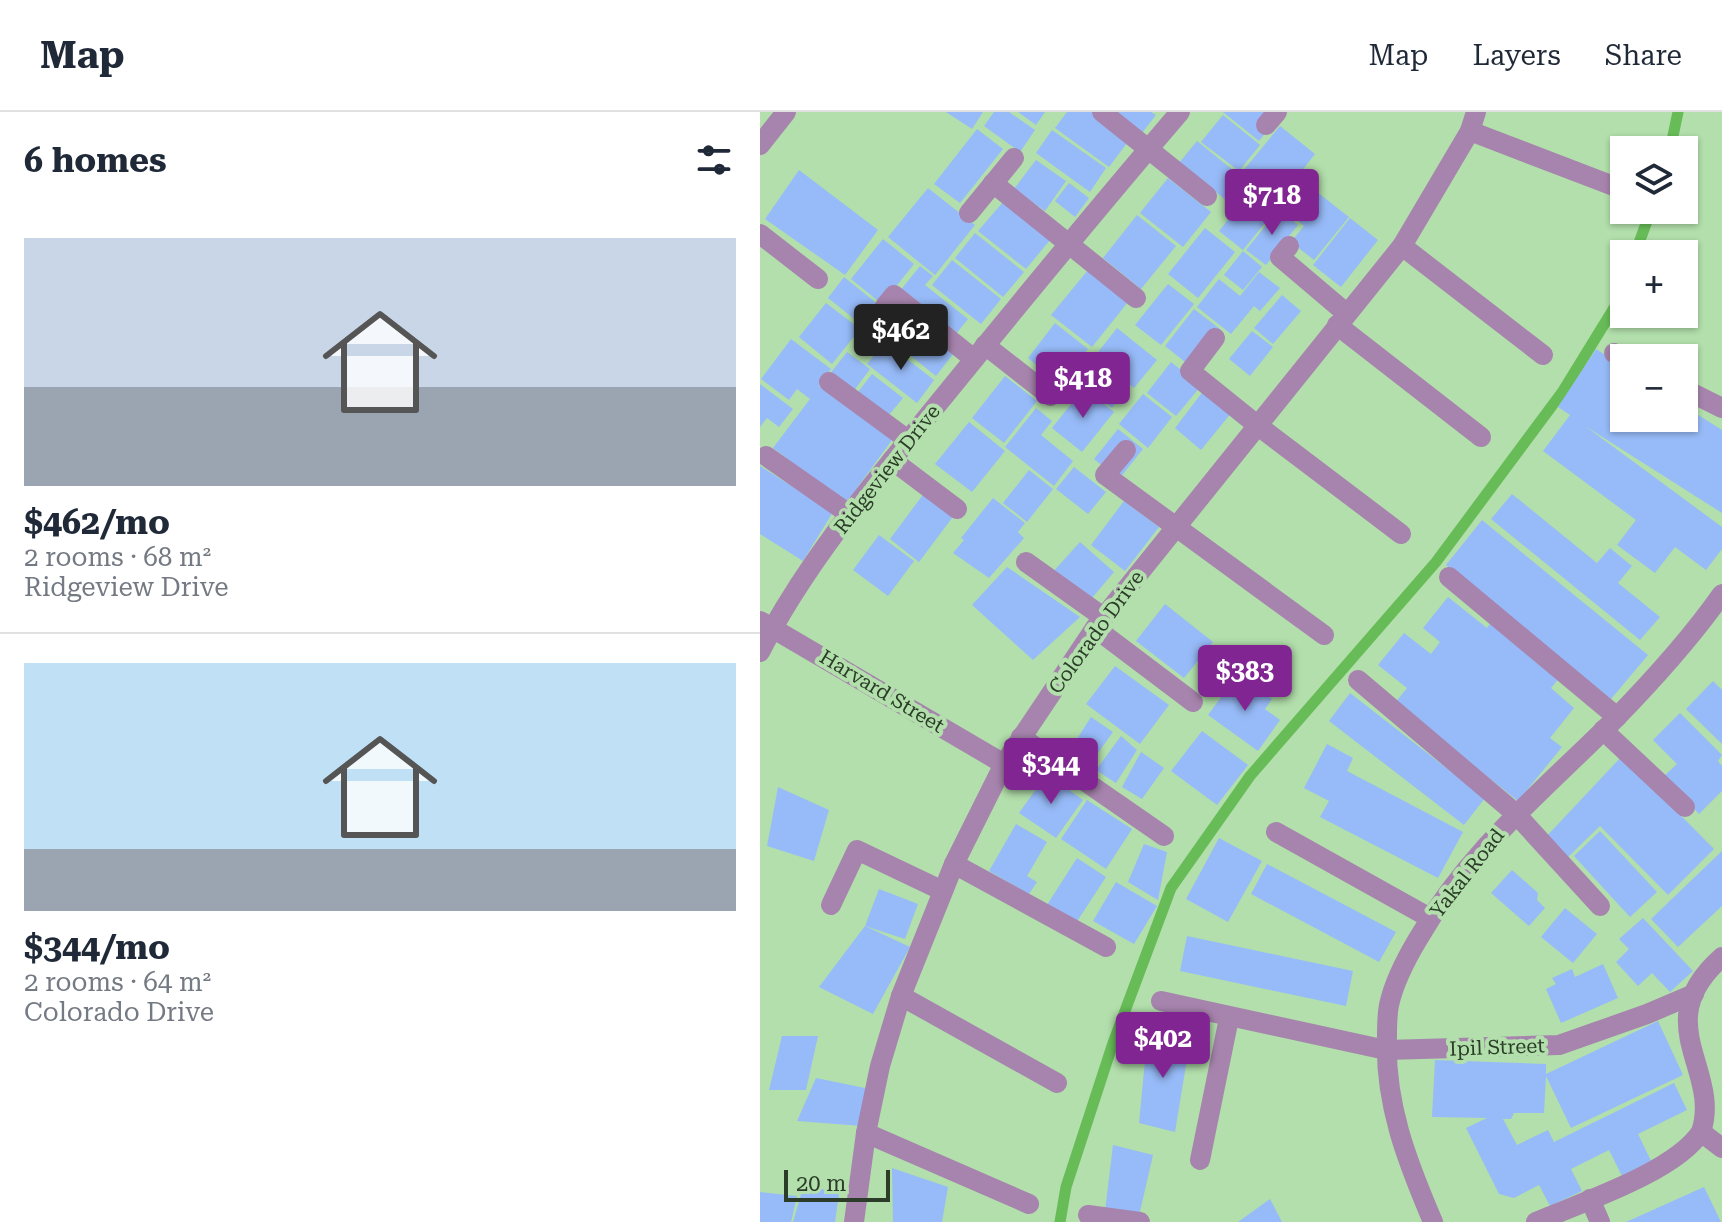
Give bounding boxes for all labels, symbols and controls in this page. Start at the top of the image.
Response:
text: Map [40,33,125,77]
text: Map [1369,39,1428,72]
text: Layers [1472,39,1561,72]
text: Share [1605,39,1682,72]
map controls [1610,136,1698,432]
button: layers [1610,136,1698,224]
icon: filters [692,138,736,182]
text: 6 homes [24,140,167,180]
pin: $718 [1225,169,1319,237]
text: $718 [1243,180,1301,210]
button: + [1610,240,1698,328]
icon: home [308,290,452,434]
pin: $462 [854,304,948,372]
text: $462 [872,315,930,345]
button: − [1610,344,1698,432]
pin: $418 [1036,352,1130,420]
text: $418 [1054,363,1112,393]
street label: Ridgeview Drive [829,400,945,538]
text: $462/mo [24,502,170,542]
text: 2 rooms · 68 m² [24,542,211,572]
street label: Colorado Drive [1043,566,1149,698]
text: Ridgeview Drive [24,572,229,602]
street label: Harvard Street [815,644,949,738]
pin: $383 [1198,645,1292,713]
text: $383 [1216,656,1274,686]
icon: home [308,715,452,859]
pin: $344 [1004,738,1098,806]
text: $344 [1022,749,1080,779]
street label: Yakal Road [1425,824,1509,922]
text: $344/mo [24,927,170,967]
text: 2 rooms · 64 m² [24,967,211,997]
text: Colorado Drive [24,997,214,1027]
pin: $402 [1116,1012,1210,1080]
text: $402 [1134,1023,1192,1053]
street label: Ipil Street [1449,1033,1546,1061]
scale bar [784,1166,890,1202]
text: 20 m [796,1171,846,1196]

